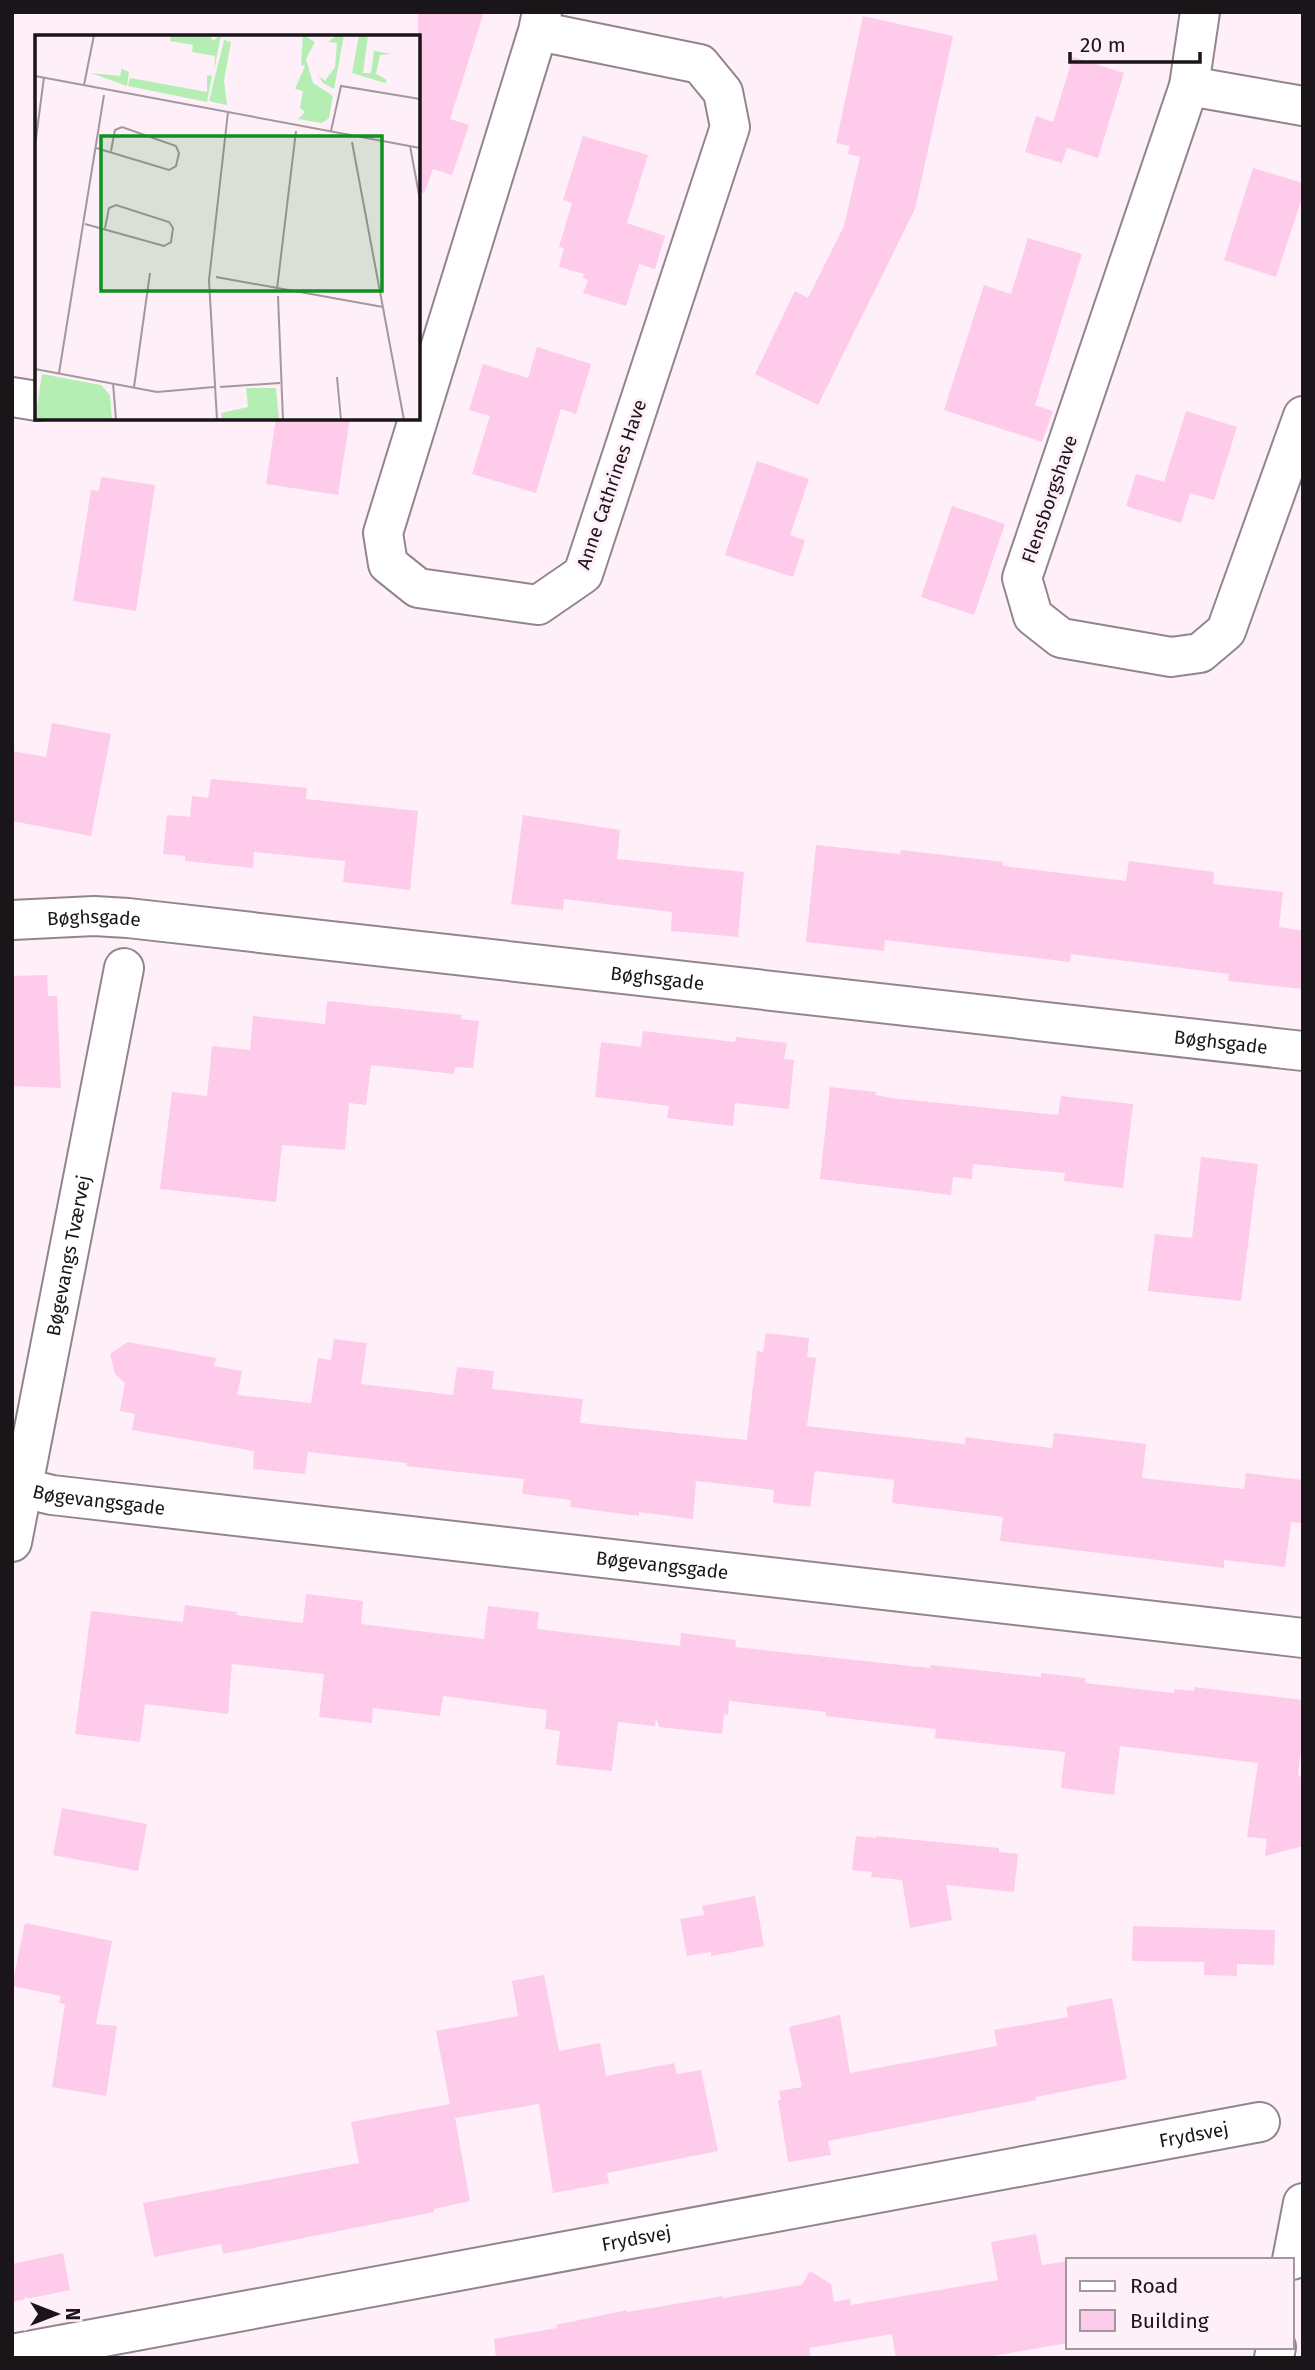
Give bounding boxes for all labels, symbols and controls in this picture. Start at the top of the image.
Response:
scale bar [1070,21,1200,65]
text: 20 m [1080,32,1126,58]
inset map [35,35,420,420]
street label: Anne Cathrines Have [572,396,651,572]
street label: Flensborgshave [1017,432,1082,566]
street label: Bøghsgade [46,905,142,931]
street label: Bøghsgade [609,962,705,995]
street label: Bøghsgade [1173,1025,1269,1059]
street label: Bøgevangs Tværvej [41,1173,95,1338]
street label: Bøgevangsgade [30,1480,166,1520]
street label: Bøgevangsgade [595,1546,730,1584]
street label: Frydsvej [1157,2117,1230,2153]
street label: Frydsvej [600,2221,673,2256]
legend [1066,2258,1294,2349]
text: Road [1130,2273,1178,2299]
north arrow [21,2279,91,2349]
text: N [61,2308,84,2320]
text: Building [1130,2308,1209,2334]

